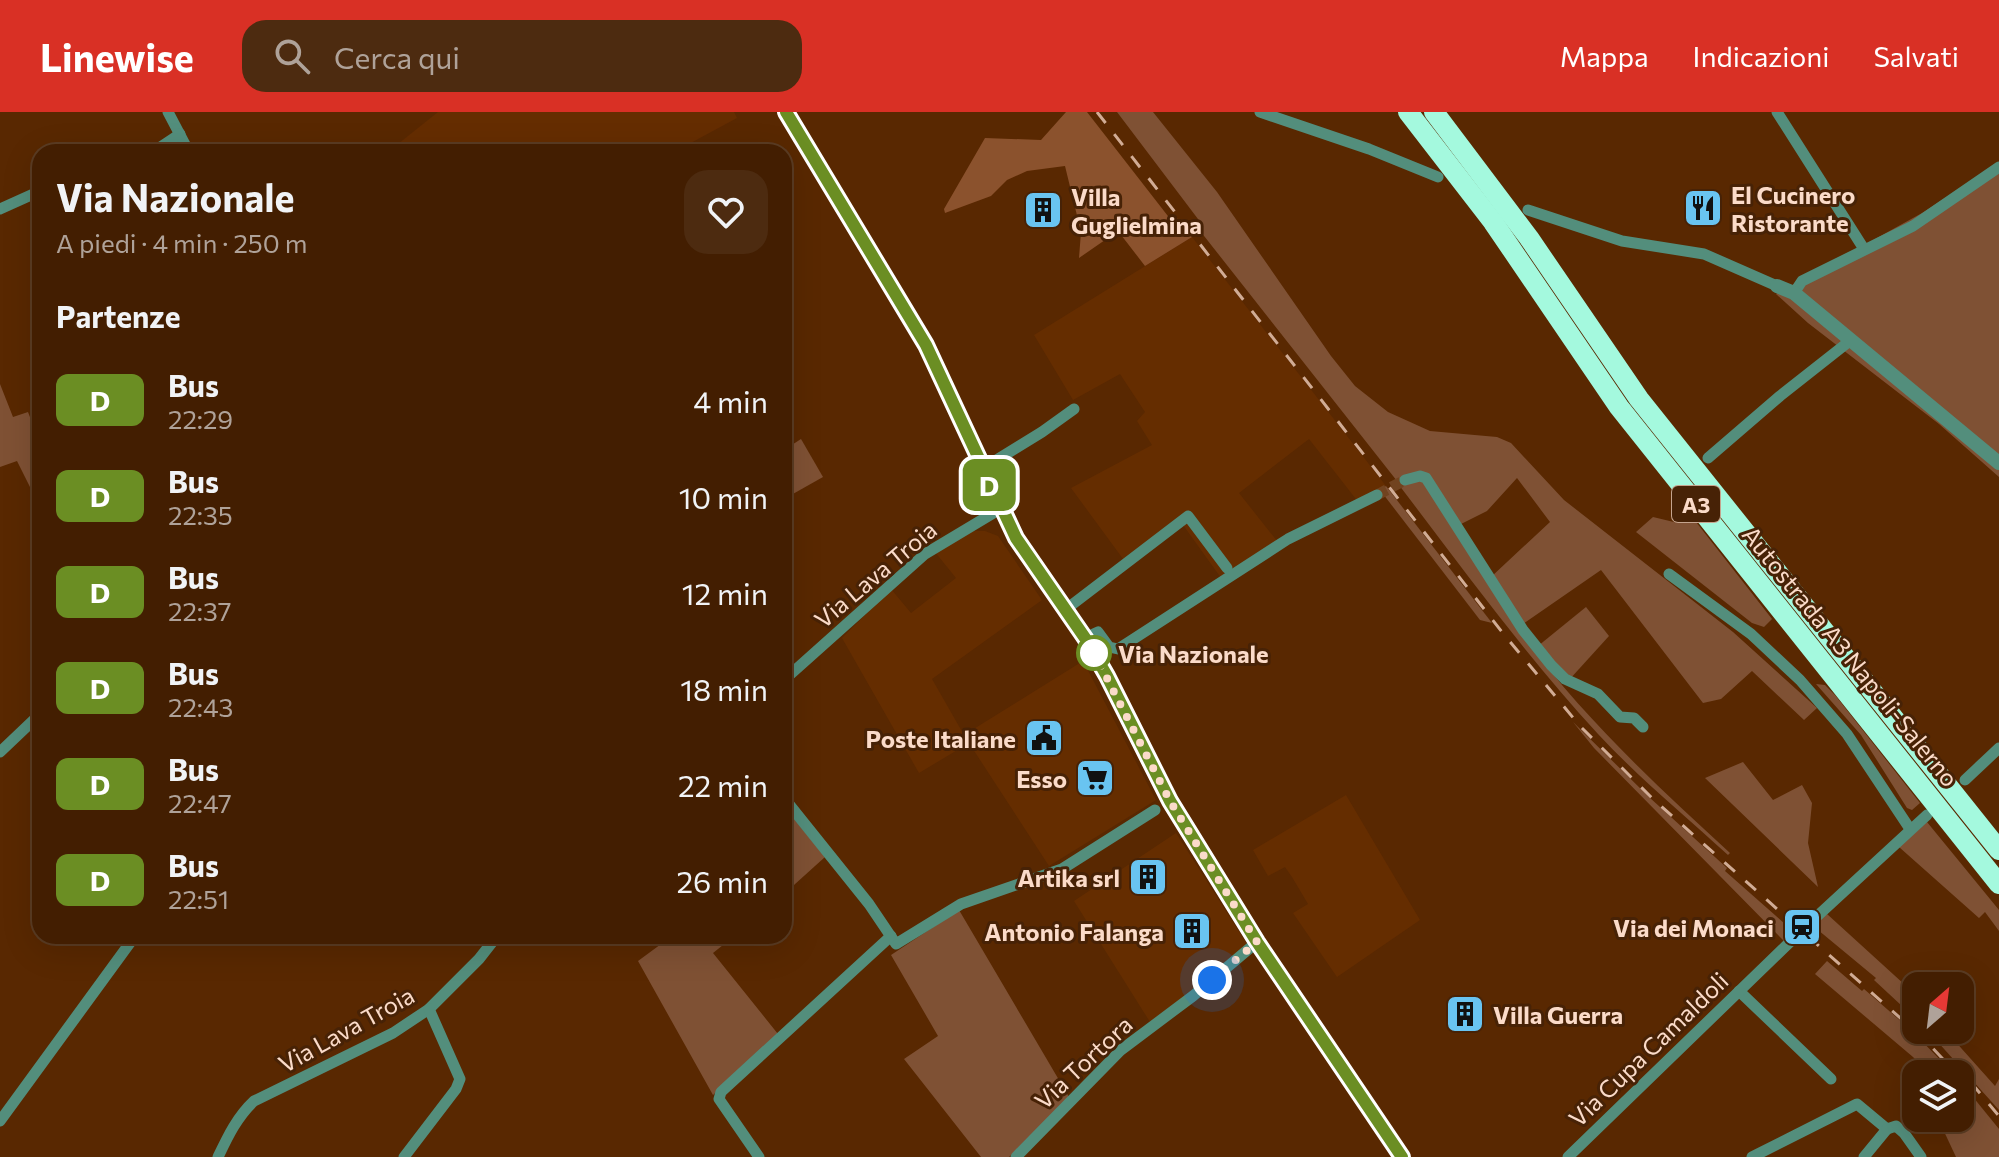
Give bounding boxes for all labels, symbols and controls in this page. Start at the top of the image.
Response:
search box [242,20,802,92]
text: Linewise [40,33,194,80]
icon: search [270,34,314,78]
text: Cerca qui [334,38,460,75]
text: Mappa [1560,39,1649,73]
text: Indicazioni [1693,39,1829,73]
text: Salvati [1873,39,1959,73]
button: heart [684,170,768,254]
text: Via Nazionale [56,173,295,220]
place label: El Cucinero Ristorante [1731,180,1855,237]
place label: Villa Guglielmina [1071,182,1202,239]
restaurant icon: El Cucinero Ristorante [1682,187,1724,229]
building icon: Villa Guglielmina [1022,189,1064,231]
text: A piedi · 4 min · 250 m [56,227,307,258]
text: Partenze [56,297,181,334]
text: Bus [168,366,219,403]
text: 4 min [693,382,768,419]
text: D [90,383,110,417]
text: 22:29 [168,403,233,434]
line badge: D [963,459,1015,511]
text: Bus [168,462,219,499]
text: D [979,468,999,502]
text: 10 min [679,478,768,515]
text: D [90,479,110,513]
road number: A3 [1672,486,1720,522]
text: 22:35 [168,499,233,530]
street label: Via Lava Troia [808,514,942,634]
street label: Autostrada A3 Napoli-Salerno [1737,520,1965,792]
text: Bus [168,558,219,595]
text: 12 min [682,574,768,611]
text: D [90,575,110,609]
text: 22:37 [168,595,231,626]
marker: Via Nazionale [1077,636,1111,670]
place label: Via Nazionale [1118,639,1269,668]
text: Bus [168,654,219,691]
text: 18 min [680,670,768,707]
text: D [90,671,110,705]
text: 22:43 [168,691,233,722]
public building icon: Poste Italiane [1023,717,1065,759]
place label: Poste Italiane [866,724,1016,753]
text: Bus [168,750,219,787]
supermarket icon: Esso [1074,757,1116,799]
place label: Esso [1016,764,1067,793]
text: 22 min [678,766,768,803]
text: D [90,767,110,801]
text: 22:47 [168,787,232,818]
text: Bus [168,846,219,883]
building icon: Artika srl [1127,856,1169,898]
text: 26 min [676,862,768,899]
text: D [90,863,110,897]
place label: Artika srl [1017,863,1120,892]
text: 22:51 [168,883,229,914]
station icon: Via dei Monaci [1781,906,1823,948]
building icon: Antonio Falanga [1171,910,1213,952]
place label: Via dei Monaci [1613,913,1774,942]
place label: Antonio Falanga [984,917,1164,946]
your location [1192,960,1232,1000]
street label: Via Cupa Camaldoli [1562,966,1734,1132]
north arrow [1902,972,1974,1044]
map controls [1902,972,1974,1132]
street label: Via Lava Troia [273,980,419,1078]
building icon: Villa Guerra [1444,993,1486,1035]
place label: Villa Guerra [1493,1000,1623,1029]
street label: Via Tortora [1028,1009,1138,1115]
button: layers [1902,1060,1974,1132]

